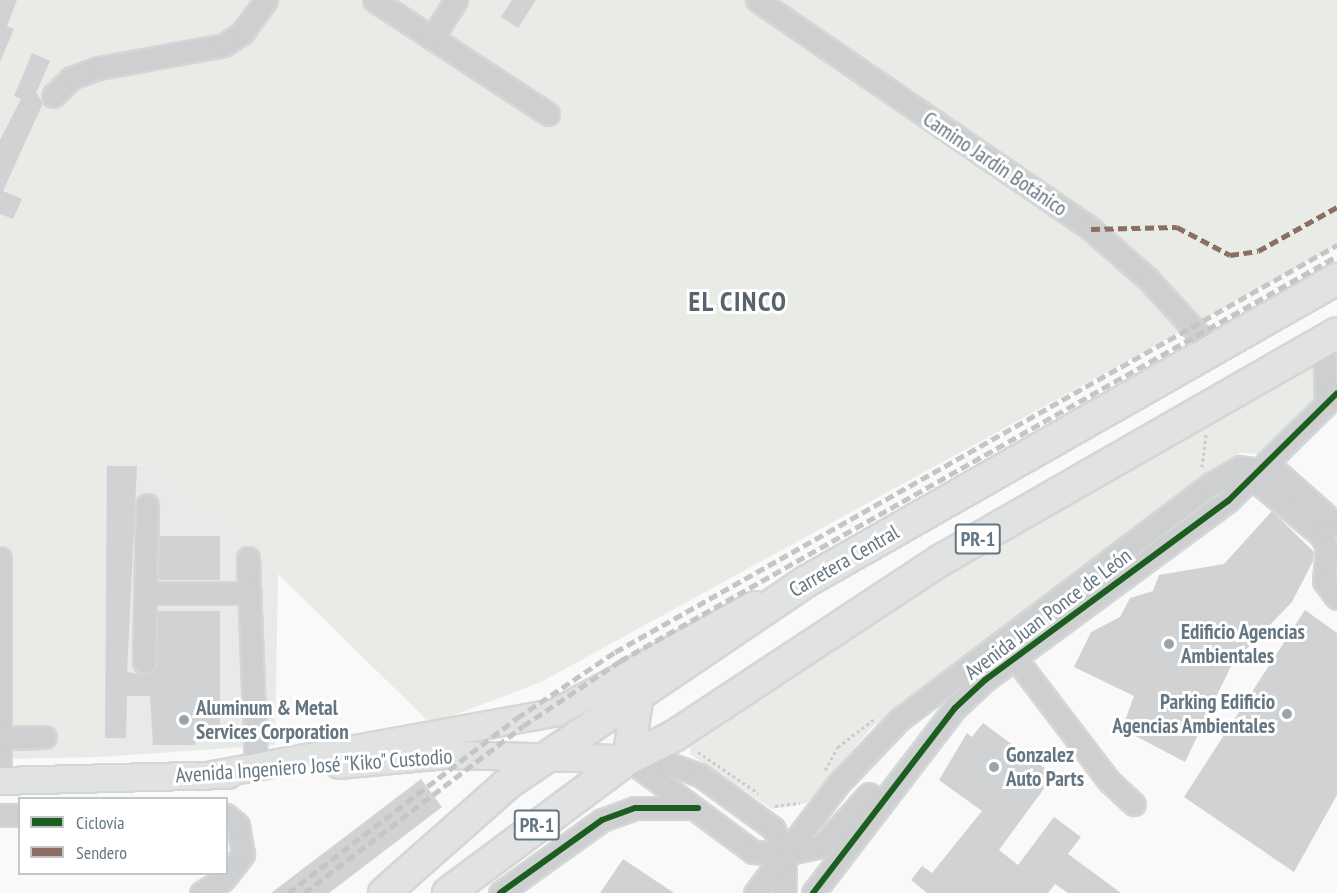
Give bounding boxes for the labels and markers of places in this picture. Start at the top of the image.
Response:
place label: Edificio Agencias Ambientales [1181,619,1305,669]
marker: Edificio Agencias Ambientales [1162,637,1176,651]
place label: Parking Edificio Agencias Ambientales [1112,689,1275,739]
place label: Aluminum & Metal Services Corporation [196,695,349,745]
marker: Parking Edificio Agencias Ambientales [1280,707,1294,721]
marker: Aluminum & Metal Services Corporation [177,713,191,727]
place label: Gonzalez Auto Parts [1006,742,1084,792]
marker: Gonzalez Auto Parts [987,760,1001,774]

